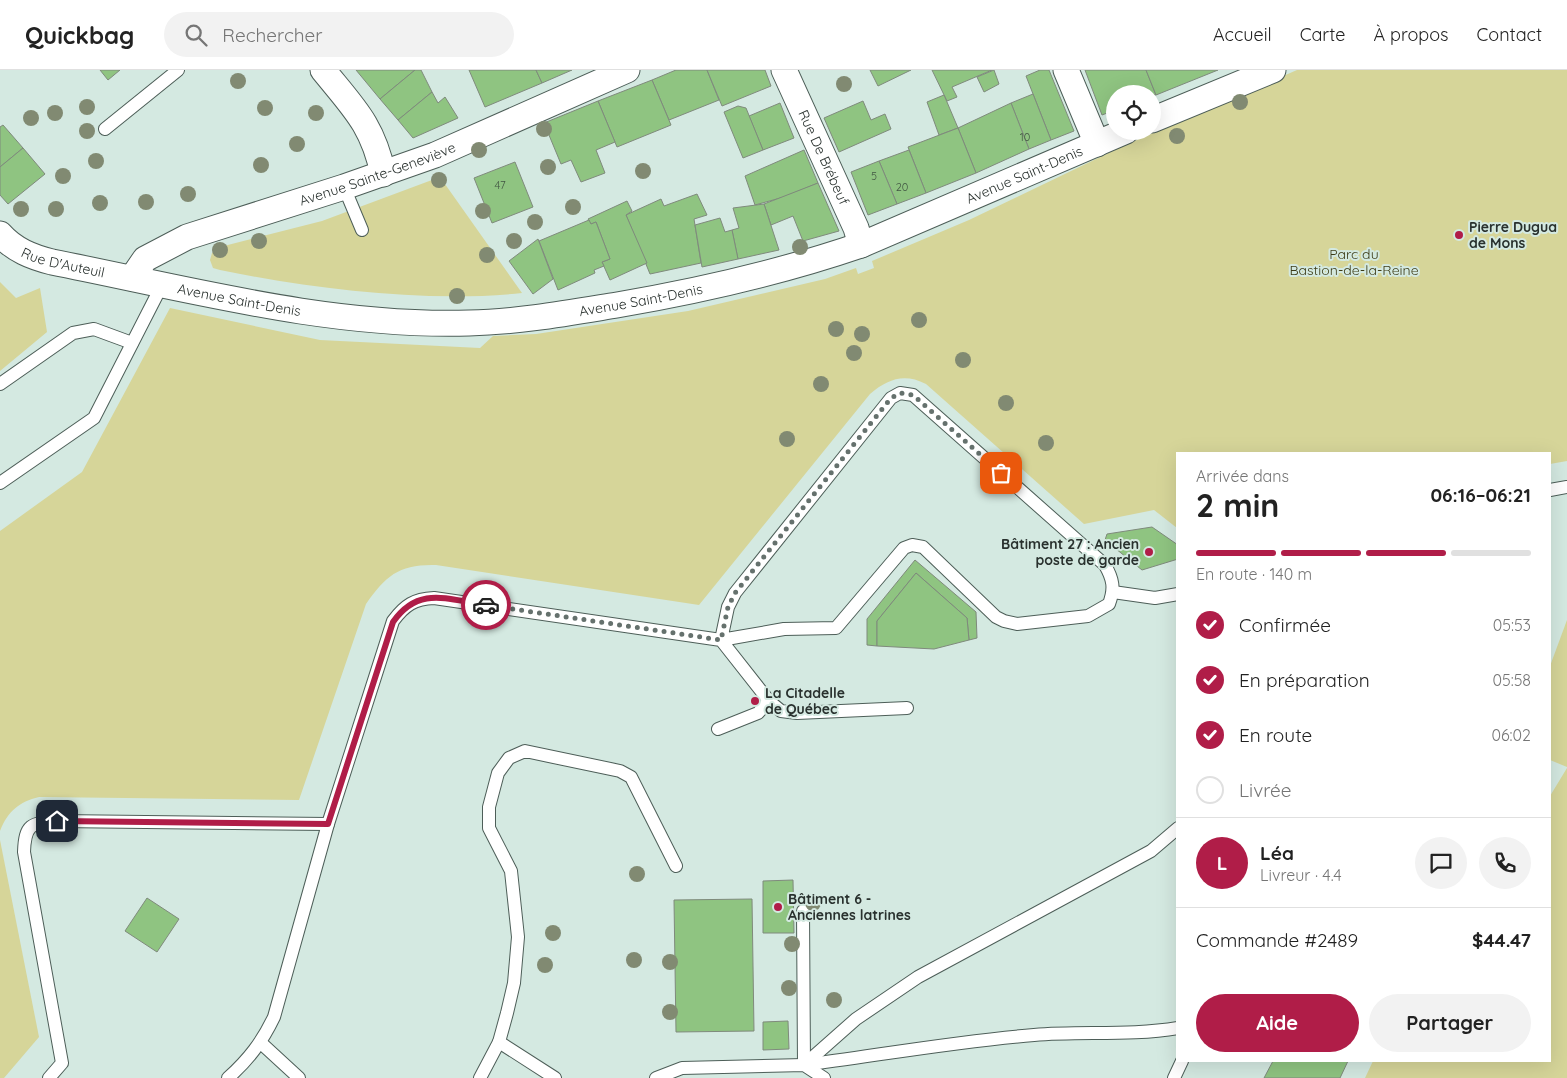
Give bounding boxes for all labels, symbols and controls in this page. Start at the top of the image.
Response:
search box [164,12,514,57]
text: Quickbag [25,20,134,50]
icon: search [182,21,210,49]
text: Rechercher [222,23,323,47]
text: Accueil [1213,23,1272,46]
text: Carte [1300,23,1345,46]
text: À propos [1373,23,1449,46]
text: Contact [1477,23,1542,46]
map controls [1106,85,1161,140]
button: locate [1106,85,1161,140]
street label: Rue De Brébeuf [794,107,853,208]
house number: 10 [1020,130,1030,144]
street label: Avenue Sainte-Geneviève [297,138,458,210]
street label: Avenue Saint-Denis [963,142,1085,208]
house number: 5 [871,169,877,183]
house number: 47 [494,178,506,192]
house number: 20 [896,180,908,194]
place label: Pierre Dugua de Mons [1469,218,1557,252]
marker: Pierre Dugua de Mons [1453,229,1465,241]
street label: Rue D'Auteuil [18,243,106,282]
park label: Parc du Bastion-de-la-Reine [1289,245,1419,279]
street label: Avenue Saint-Denis [176,279,302,320]
street label: Avenue Saint-Denis [578,280,704,320]
pin [980,452,1022,494]
icon: bag [987,459,1015,487]
text: Arrivée dans [1196,466,1289,486]
text: 06:16–06:21 [1430,483,1531,507]
text: 2 min [1196,485,1279,525]
place label: Bâtiment 27 : Ancien poste de garde [1001,535,1139,569]
marker: Bâtiment 27 : Ancien poste de garde [1143,546,1155,558]
text: En route · 140 m [1196,564,1312,584]
courier [461,580,511,630]
icon: car [472,591,500,619]
icon: check [1196,611,1224,639]
text: Confirmée [1239,613,1331,637]
text: 05:53 [1493,615,1531,635]
icon: check [1196,666,1224,694]
text: En préparation [1239,668,1370,692]
text: 05:58 [1492,670,1531,690]
place label: La Citadelle de Québec [765,684,845,718]
marker: La Citadelle de Québec [749,695,761,707]
icon: check [1196,721,1224,749]
text: En route [1239,723,1312,747]
text: 06:02 [1491,725,1531,745]
text: Livrée [1239,778,1292,802]
pin [36,800,78,842]
icon: home [43,807,71,835]
button: chat [1415,837,1467,889]
button: phone [1479,837,1531,889]
text: Léa [1260,841,1294,865]
text: L [1217,851,1227,875]
text: Livreur · 4.4 [1260,865,1342,885]
place label: Bâtiment 6 - Anciennes latrines [788,890,911,924]
marker: Bâtiment 6 - Anciennes latrines [772,901,784,913]
text: Commande #2489 [1196,928,1358,952]
text: $44.47 [1472,928,1531,952]
button: Aide [1196,994,1359,1052]
button: Partager [1369,994,1531,1052]

